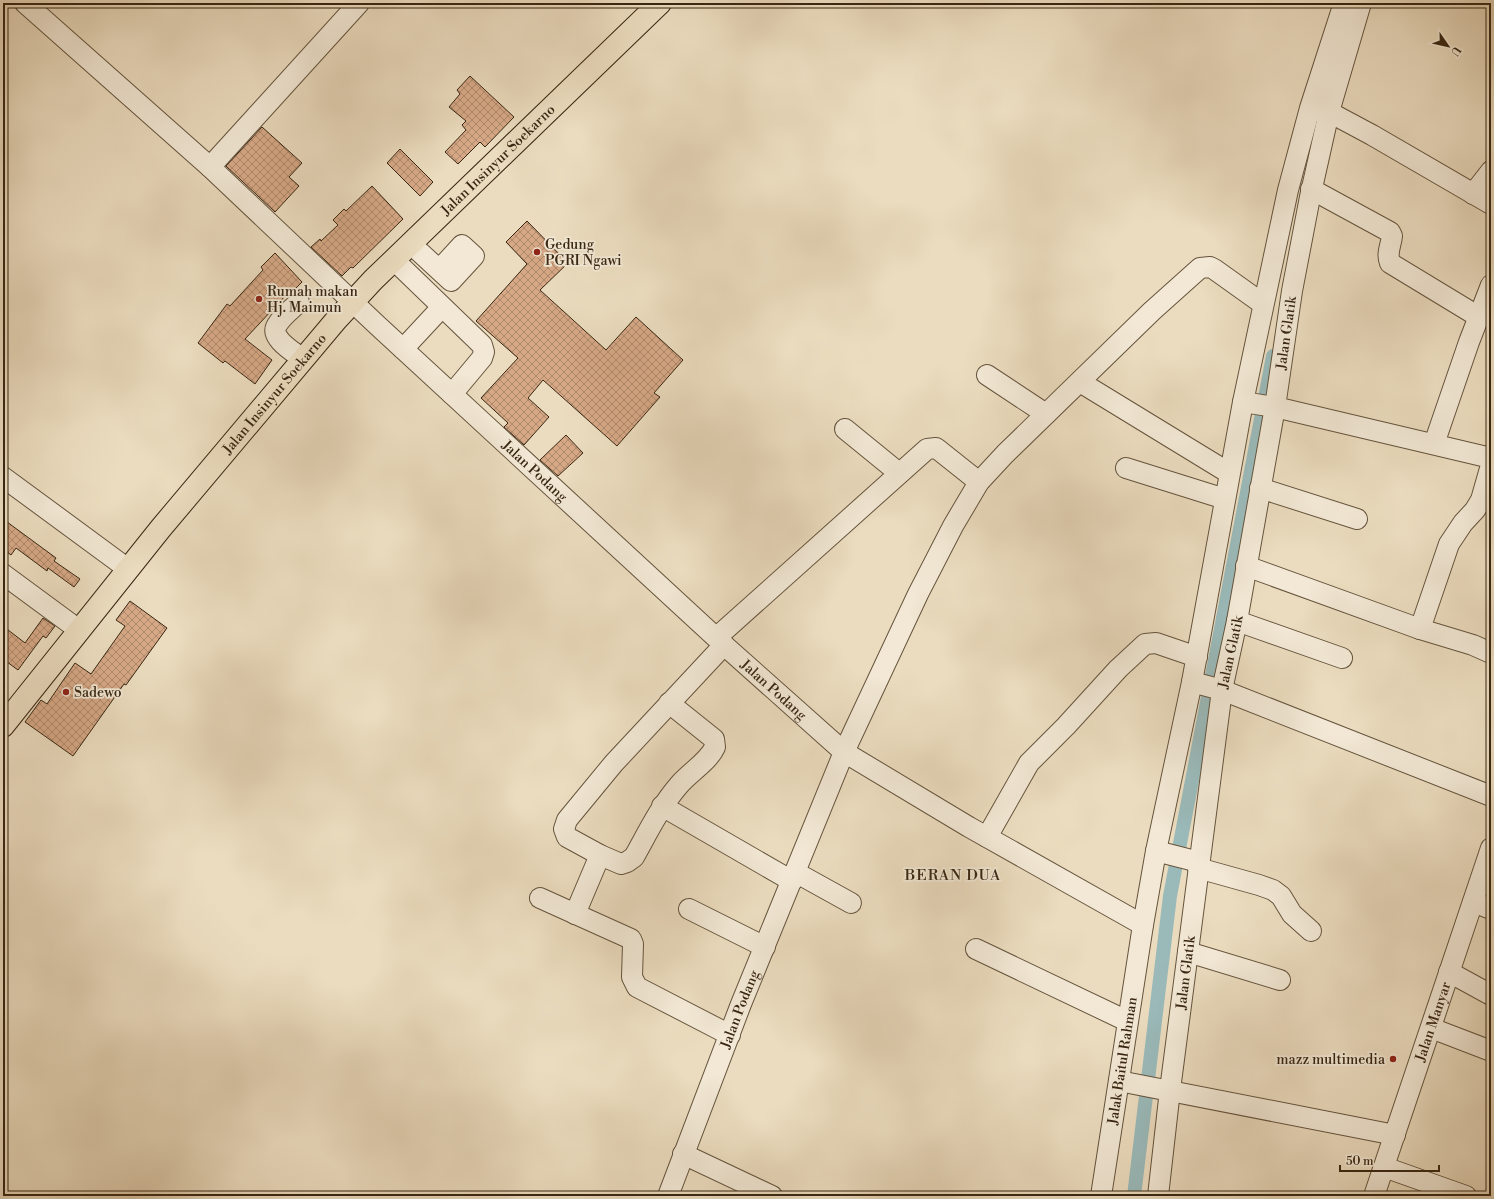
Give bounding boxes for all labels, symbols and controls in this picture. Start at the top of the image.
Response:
north arrow [1428,26,1468,66]
text: U [1447,44,1464,59]
street label: Jalan Insinyur Soekarno [437,101,560,220]
place label: Gedung PGRI Ngawi [545,236,622,270]
marker: Gedung PGRI Ngawi [532,247,542,257]
place label: Rumah makan Hj. Maimun [267,283,358,317]
marker: Rumah makan Hj. Maimun [254,294,264,304]
street label: Jalan Glatik [1272,294,1301,372]
street label: Jalan Insinyur Soekarno [218,330,331,459]
street label: Jalan Podang [497,436,571,507]
street label: Jalan Glatik [1214,614,1248,691]
street label: Jalan Podang [736,655,811,725]
place label: Sadewo [74,684,122,702]
marker: Sadewo [61,687,71,697]
district label: BERAN DUA [904,866,1001,885]
street label: Jalan Glatik [1172,934,1200,1012]
street label: Jalan Podang [717,967,764,1052]
street label: Jalan Manyar [1411,980,1455,1065]
street label: Jalak Baitul Rahman [1104,995,1142,1127]
place label: mazz multimedia [1276,1051,1386,1069]
marker: mazz multimedia [1388,1054,1398,1064]
scale bar [1340,1147,1439,1173]
text: 50 m [1346,1154,1374,1169]

